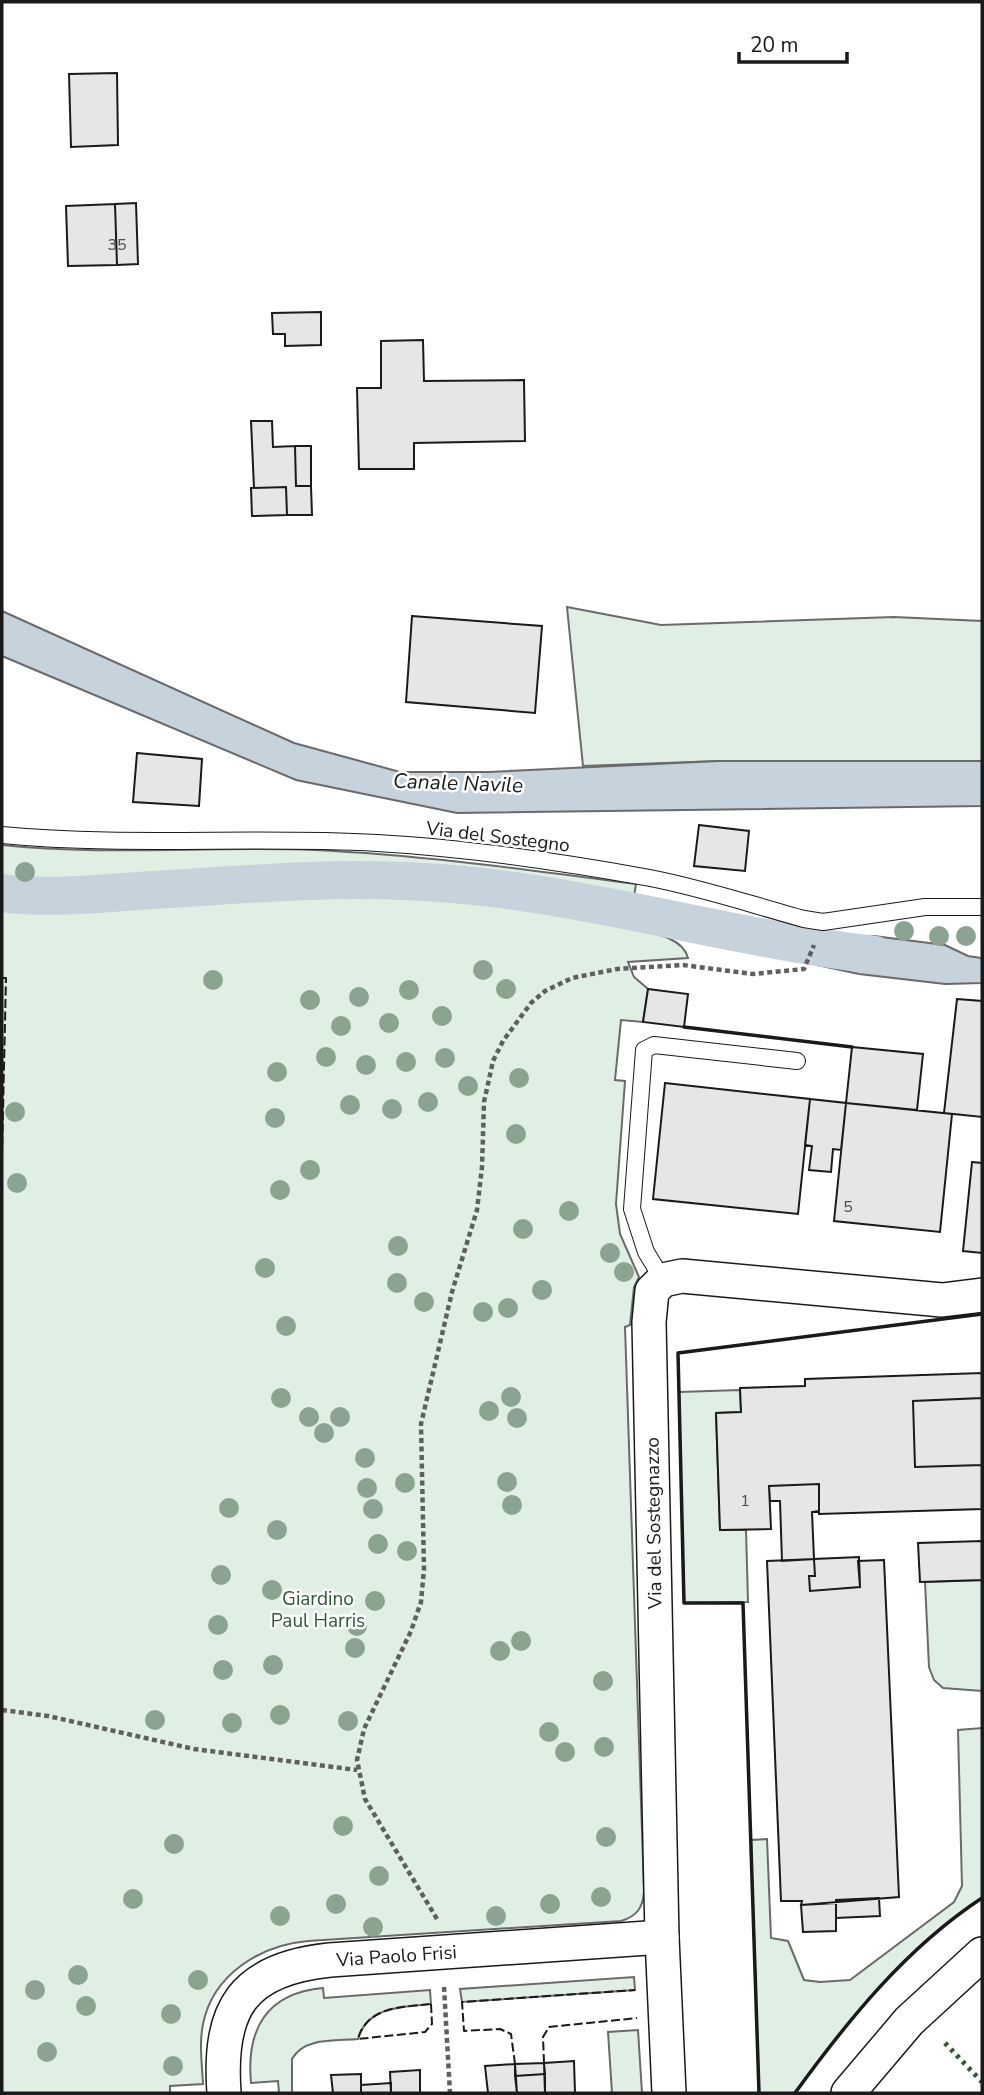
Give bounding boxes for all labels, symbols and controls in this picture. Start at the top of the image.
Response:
scale bar [739,21,848,65]
text: 20 m [750,31,799,59]
house number: 35 [107,234,127,256]
water label: Canale Navile [392,767,524,799]
street label: Via del Sostegno [424,815,571,859]
house number: 5 [843,1196,853,1218]
street label: Via del Sostegnazzo [640,1437,669,1610]
house number: 1 [740,1490,750,1512]
park label: Giardino Paul Harris [271,1586,365,1634]
street label: Via Paolo Frisi [334,1939,458,1974]

